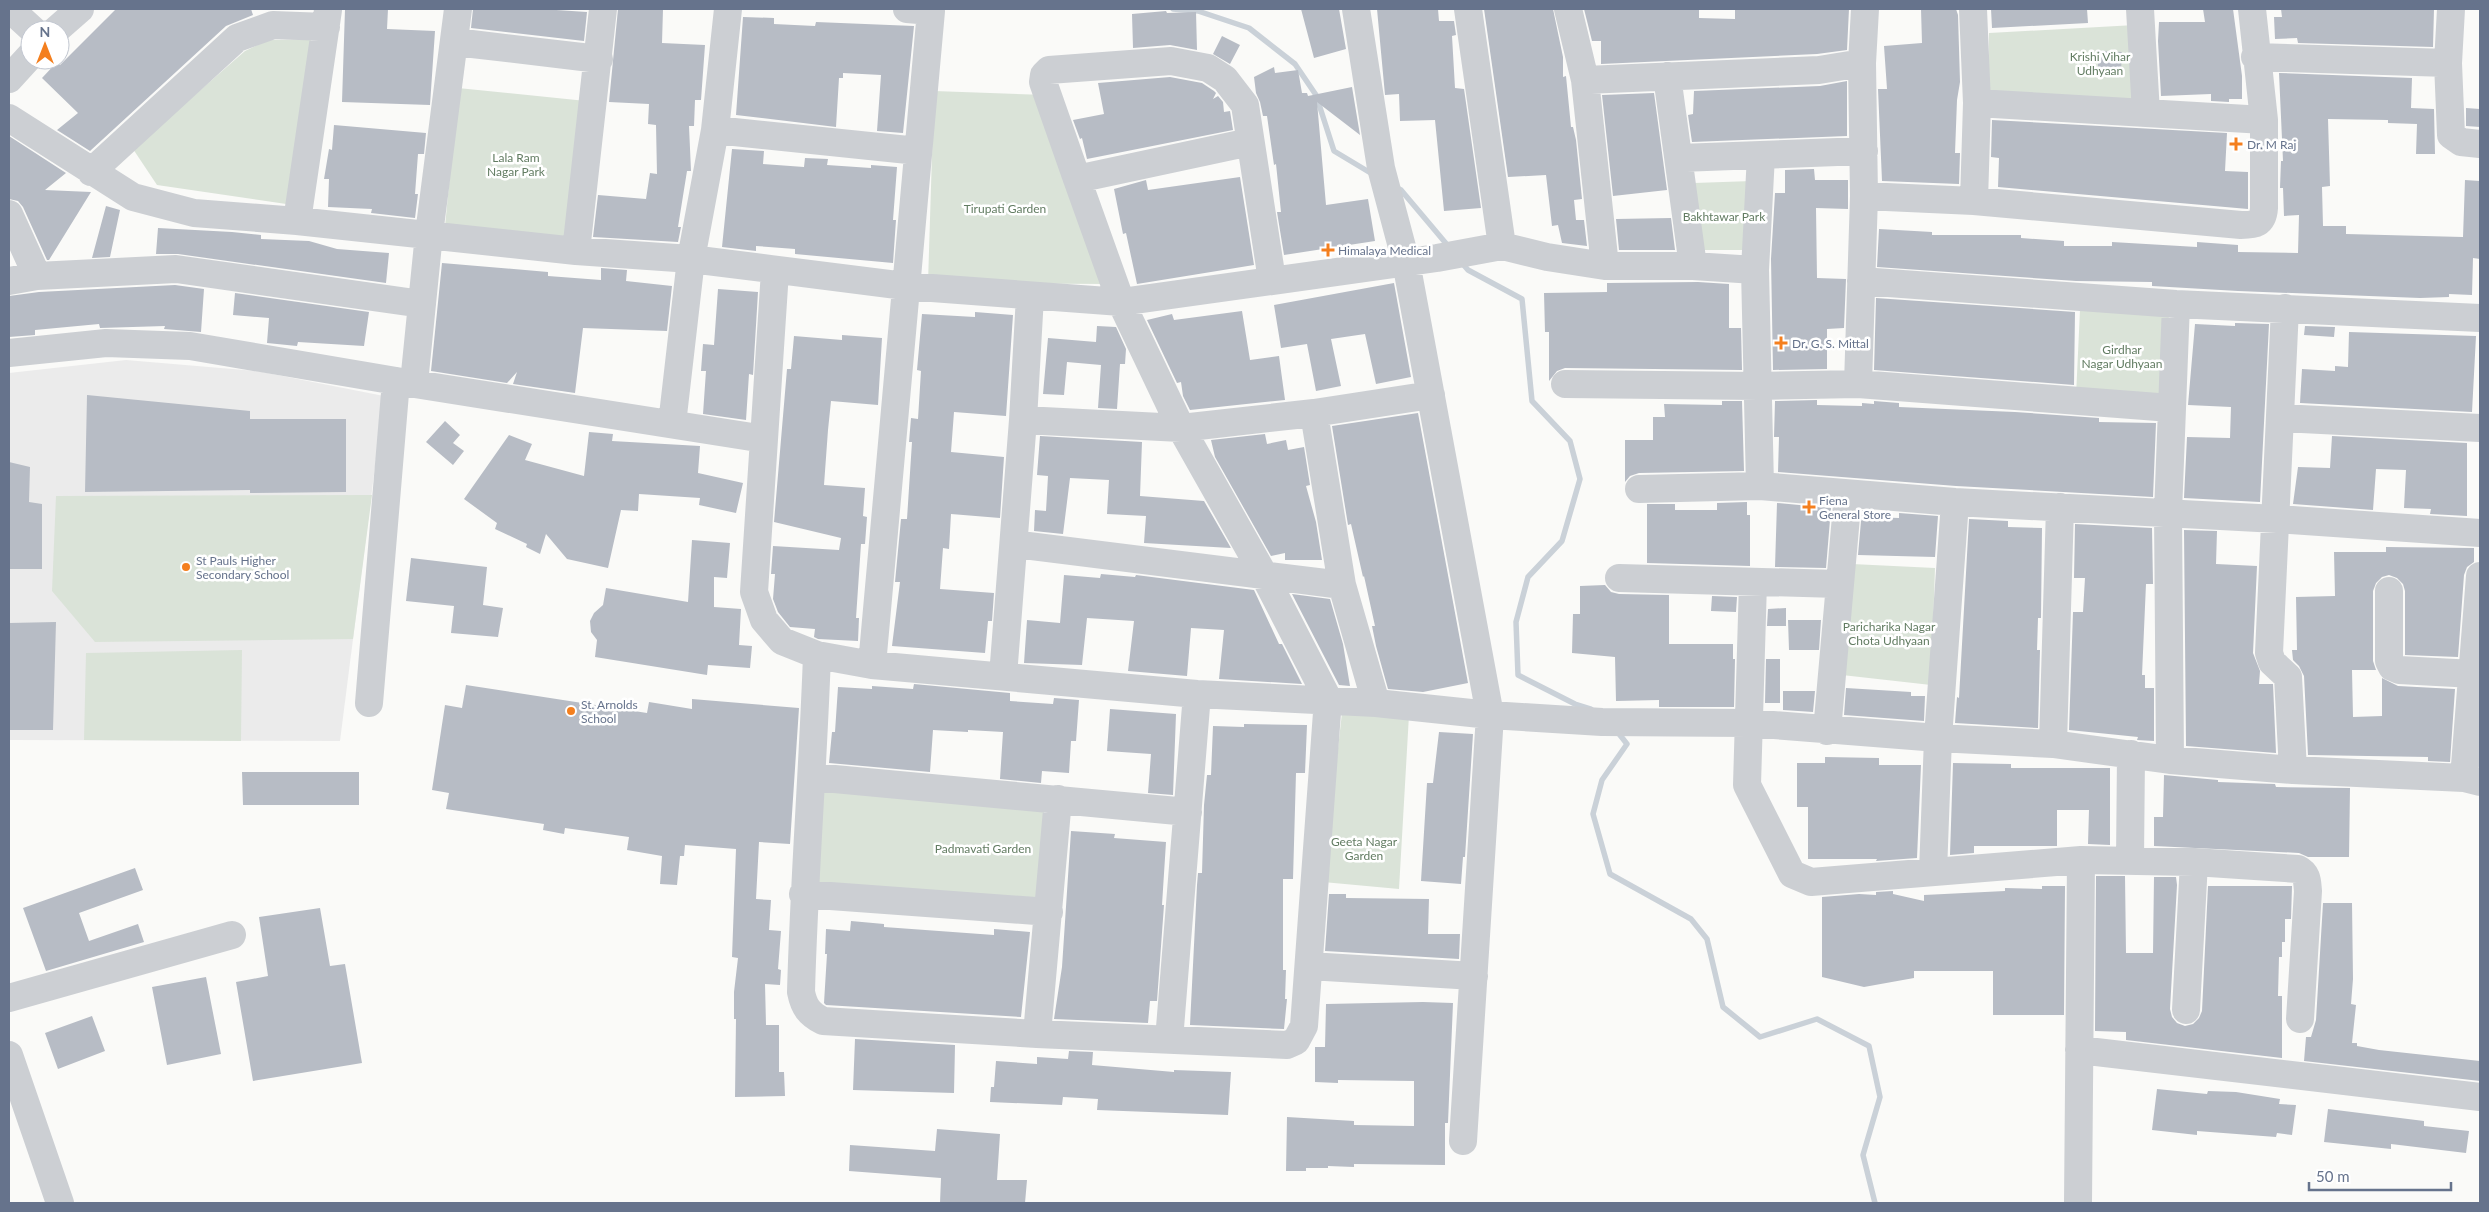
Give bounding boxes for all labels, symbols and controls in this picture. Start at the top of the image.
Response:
north arrow [20,20,70,70]
text: N [40,23,50,40]
park label: Krishi Vihar Udhyaan [2070,49,2131,78]
marker: Dr. M Raj [2229,137,2243,151]
place label: Dr. M Raj [2247,137,2296,152]
park label: Lala Ram Nagar Park [487,150,546,179]
park label: Tirupati Garden [964,201,1046,216]
park label: Bakhtawar Park [1683,209,1766,224]
place label: Himalaya Medical [1338,243,1431,258]
marker: Himalaya Medical [1322,244,1334,256]
marker: Dr. G. S. Mittal [1774,336,1788,350]
place label: Dr. G. S. Mittal [1792,336,1869,351]
park label: Girdhar Nagar Udhyaan [2082,342,2162,371]
place label: Fiena General Store [1819,493,1891,522]
marker: Fiena General Store [1803,501,1815,513]
place label: St Pauls Higher Secondary School [196,553,289,582]
marker: St Pauls Higher Secondary School [180,561,192,573]
park label: Paricharika Nagar Chota Udhyaan [1843,619,1936,648]
place label: St. Arnolds School [581,697,638,726]
marker: St. Arnolds School [565,705,577,717]
park label: Geeta Nagar Garden [1331,834,1398,863]
park label: Padmavati Garden [935,841,1031,856]
scale bar [2309,1160,2452,1192]
text: 50 m [2316,1167,2350,1185]

